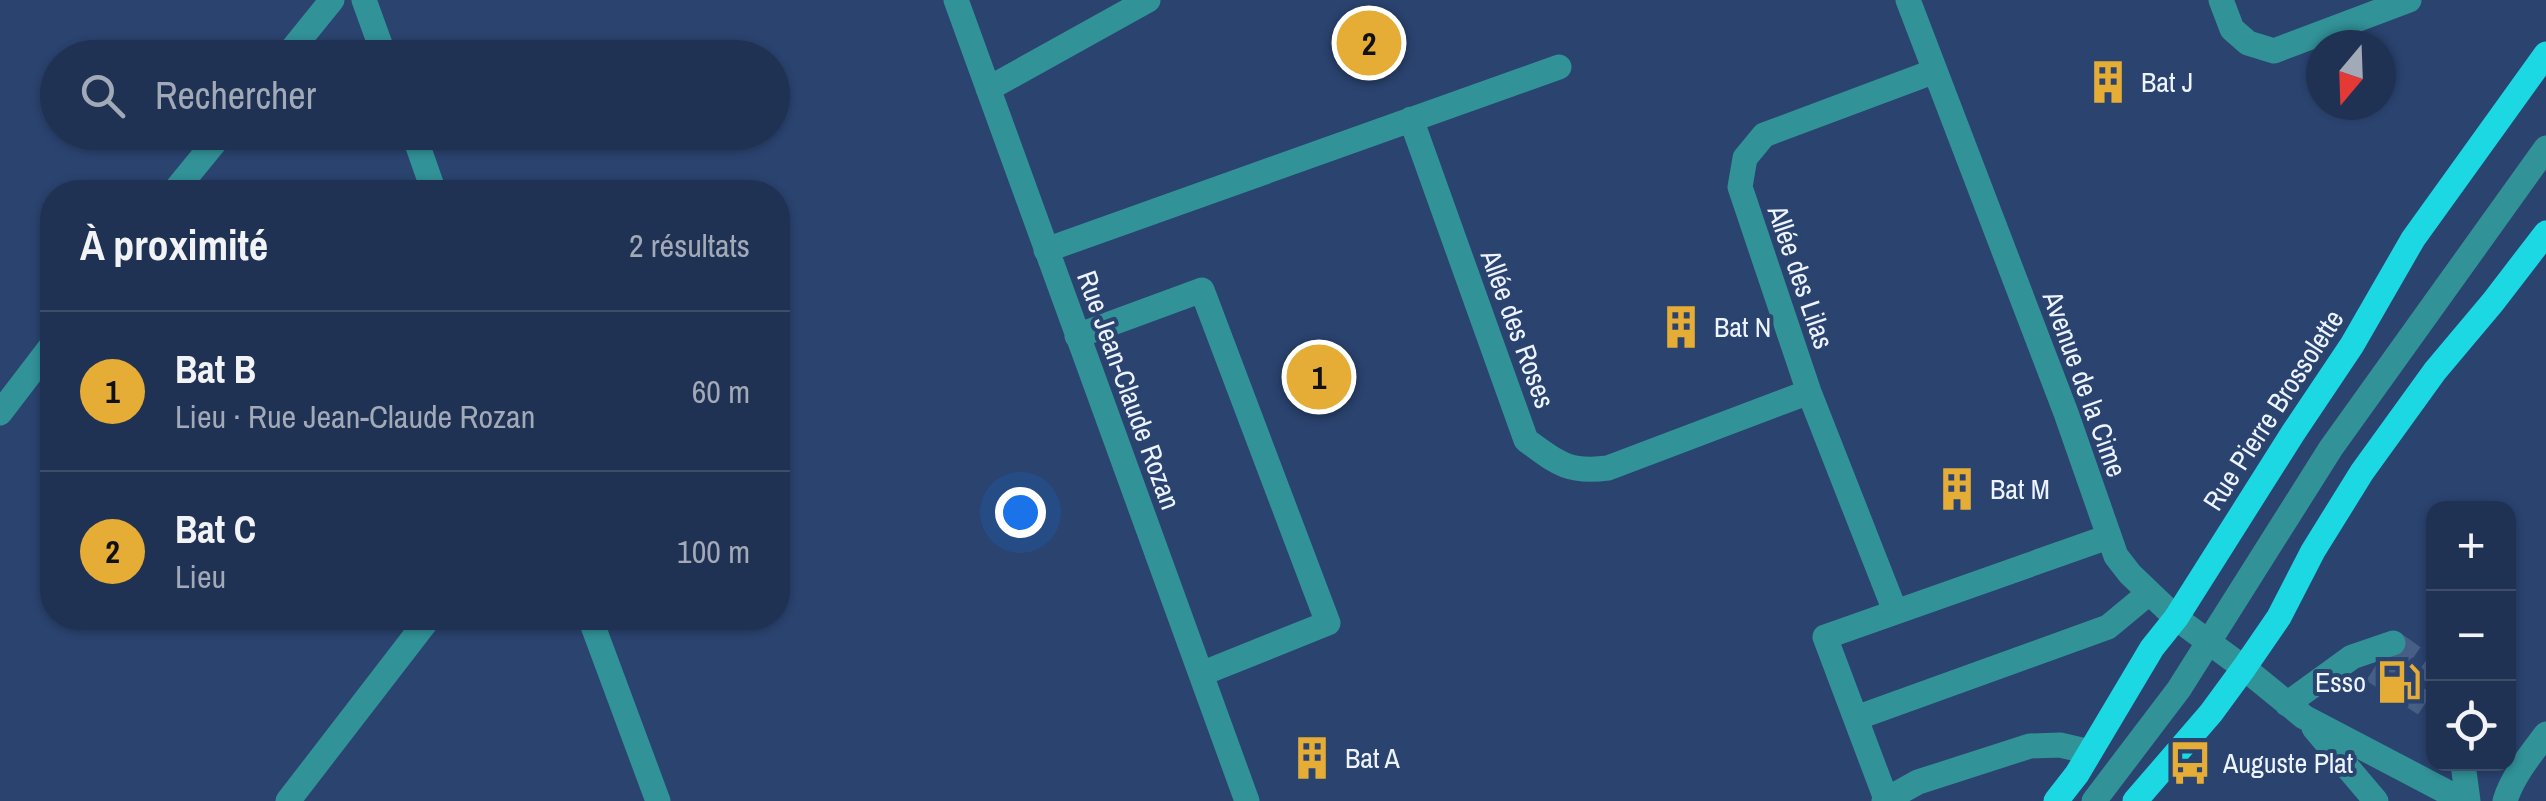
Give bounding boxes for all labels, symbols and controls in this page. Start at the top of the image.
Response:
pin: 2 [1336,5,1402,80]
north arrow [2306,30,2396,120]
search box [40,40,790,150]
building icon: Bat J [2084,58,2132,106]
place label: Bat J [2141,63,2193,101]
icon: search [75,68,130,123]
text: Rechercher [155,70,316,121]
street label: Allée des Lilas [1758,199,1843,354]
text: À proximité [80,217,268,273]
text: 2 résultats [629,224,750,267]
street label: Allée des Roses [1471,244,1564,413]
street label: Rue Jean-Claude Rozan [1068,265,1190,515]
street label: Avenue de la Cime [2033,285,2136,482]
street label: Rue Pierre Brossolette [2194,302,2352,518]
building icon: Bat N [1657,303,1705,351]
place label: Bat N [1714,308,1771,346]
pin: 1 [1286,340,1352,414]
text: Bat B [175,344,256,395]
text: 1 [105,370,120,413]
text: 60 m [692,370,750,413]
text: Lieu · Rue Jean-Claude Rozan [175,395,535,438]
building icon: Bat M [1933,465,1981,513]
place label: Bat M [1990,470,2050,508]
your location [995,487,1046,538]
map controls [2426,501,2516,771]
button: + [2426,501,2516,591]
text: Bat C [175,504,256,555]
text: 2 [105,530,120,573]
text: 100 m [677,530,750,573]
text: Lieu [175,555,226,598]
button: − [2426,591,2516,681]
fuel station icon: Esso [2375,658,2423,706]
place label: Esso [2315,663,2366,701]
button: locate [2426,681,2516,771]
building icon: Bat A [1288,734,1336,782]
place label: Bat A [1345,739,1401,777]
bus stop icon: Auguste Plat [2166,739,2214,787]
place label: Auguste Plat [2222,744,2353,782]

